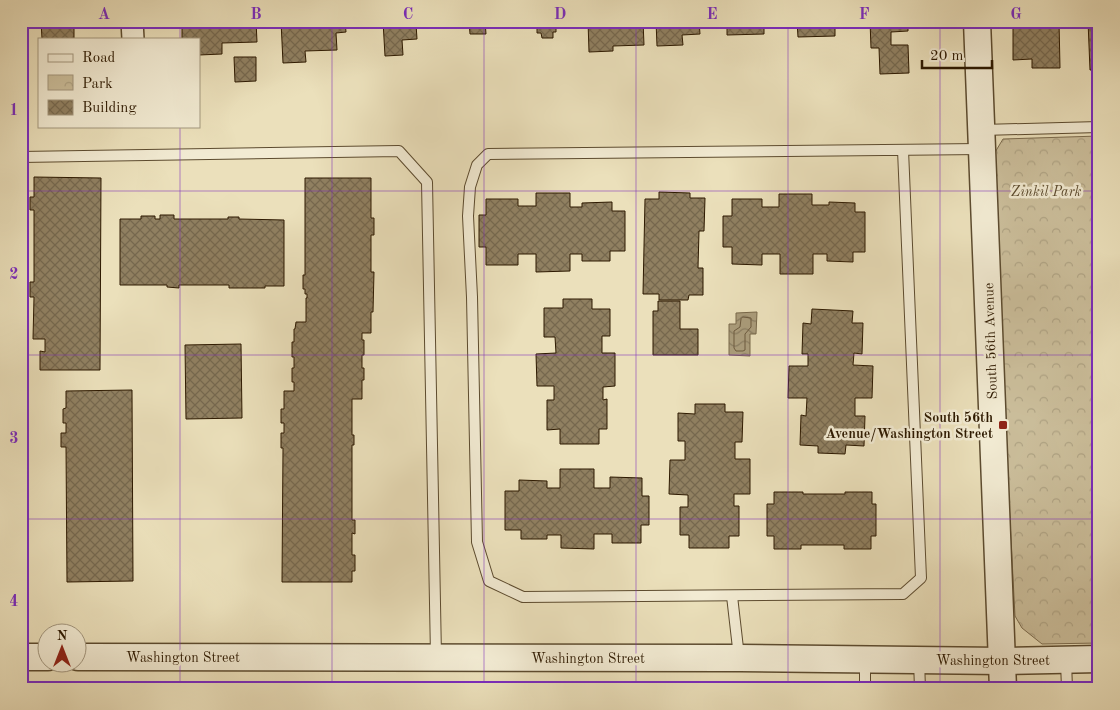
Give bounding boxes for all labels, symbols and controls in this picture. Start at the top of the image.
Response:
text: A [98,7,110,23]
text: B [250,7,262,23]
text: C [403,7,413,23]
text: D [554,7,566,23]
text: E [706,7,718,23]
text: F [859,7,870,23]
text: G [1010,7,1022,23]
legend [38,38,200,128]
scale bar [922,38,992,70]
text: 20 m [930,49,964,64]
text: Road [82,51,116,66]
text: Park [82,77,113,92]
text: Building [82,101,137,116]
text: 1 [9,103,19,119]
park label: Zinkil Park [1011,185,1081,199]
text: 2 [9,267,19,283]
street label: South 56th Avenue [982,282,1000,400]
place label: South 56th Avenue/Washington Street [826,411,993,442]
marker: South 56th Avenue/Washington Street [997,419,1009,431]
text: 3 [9,431,19,447]
text: 4 [9,594,19,610]
north arrow [38,622,88,672]
text: N [57,629,68,643]
street label: Washington Street [126,651,240,665]
street label: Washington Street [531,652,645,666]
street label: Washington Street [936,654,1050,668]

